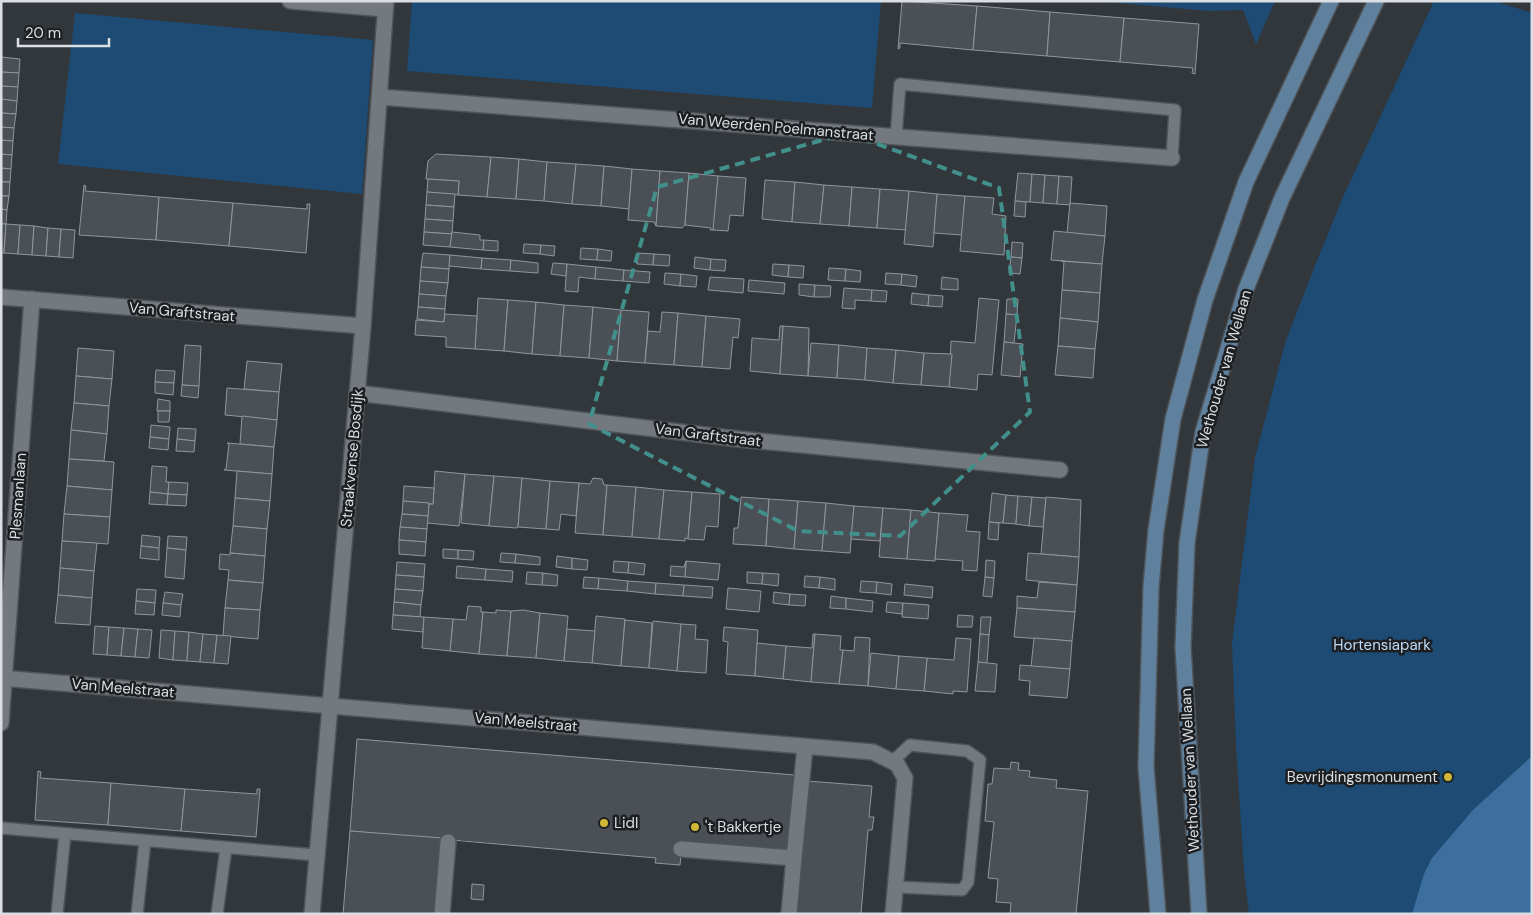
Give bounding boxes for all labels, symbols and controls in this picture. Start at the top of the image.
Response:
scale bar [18,15,109,47]
text: 20 m [25,23,61,43]
street label: Van Weerden Poelmanstraat [677,108,875,146]
street label: Wethouder van Wellaan [1192,288,1256,450]
street label: Van Graftstraat [128,297,236,327]
street label: Straakvense Bosdijk [336,388,368,528]
street label: Van Graftstraat [654,419,762,451]
street label: Plesmanlaan [5,452,31,540]
park label: Hortensiapark [1333,635,1431,655]
street label: Van Meelstraat [71,674,176,702]
street label: Wethouder van Wellaan [1176,688,1204,852]
street label: Van Meelstraat [474,708,579,736]
place label: Bevrijdingsmonument [1287,767,1438,787]
marker: Bevrijdingsmonument [1442,771,1454,783]
place label: Lidl [614,813,638,833]
marker: Lidl [598,817,610,829]
place label: 't Bakkertje [705,817,781,837]
marker: 't Bakkertje [689,821,701,833]

